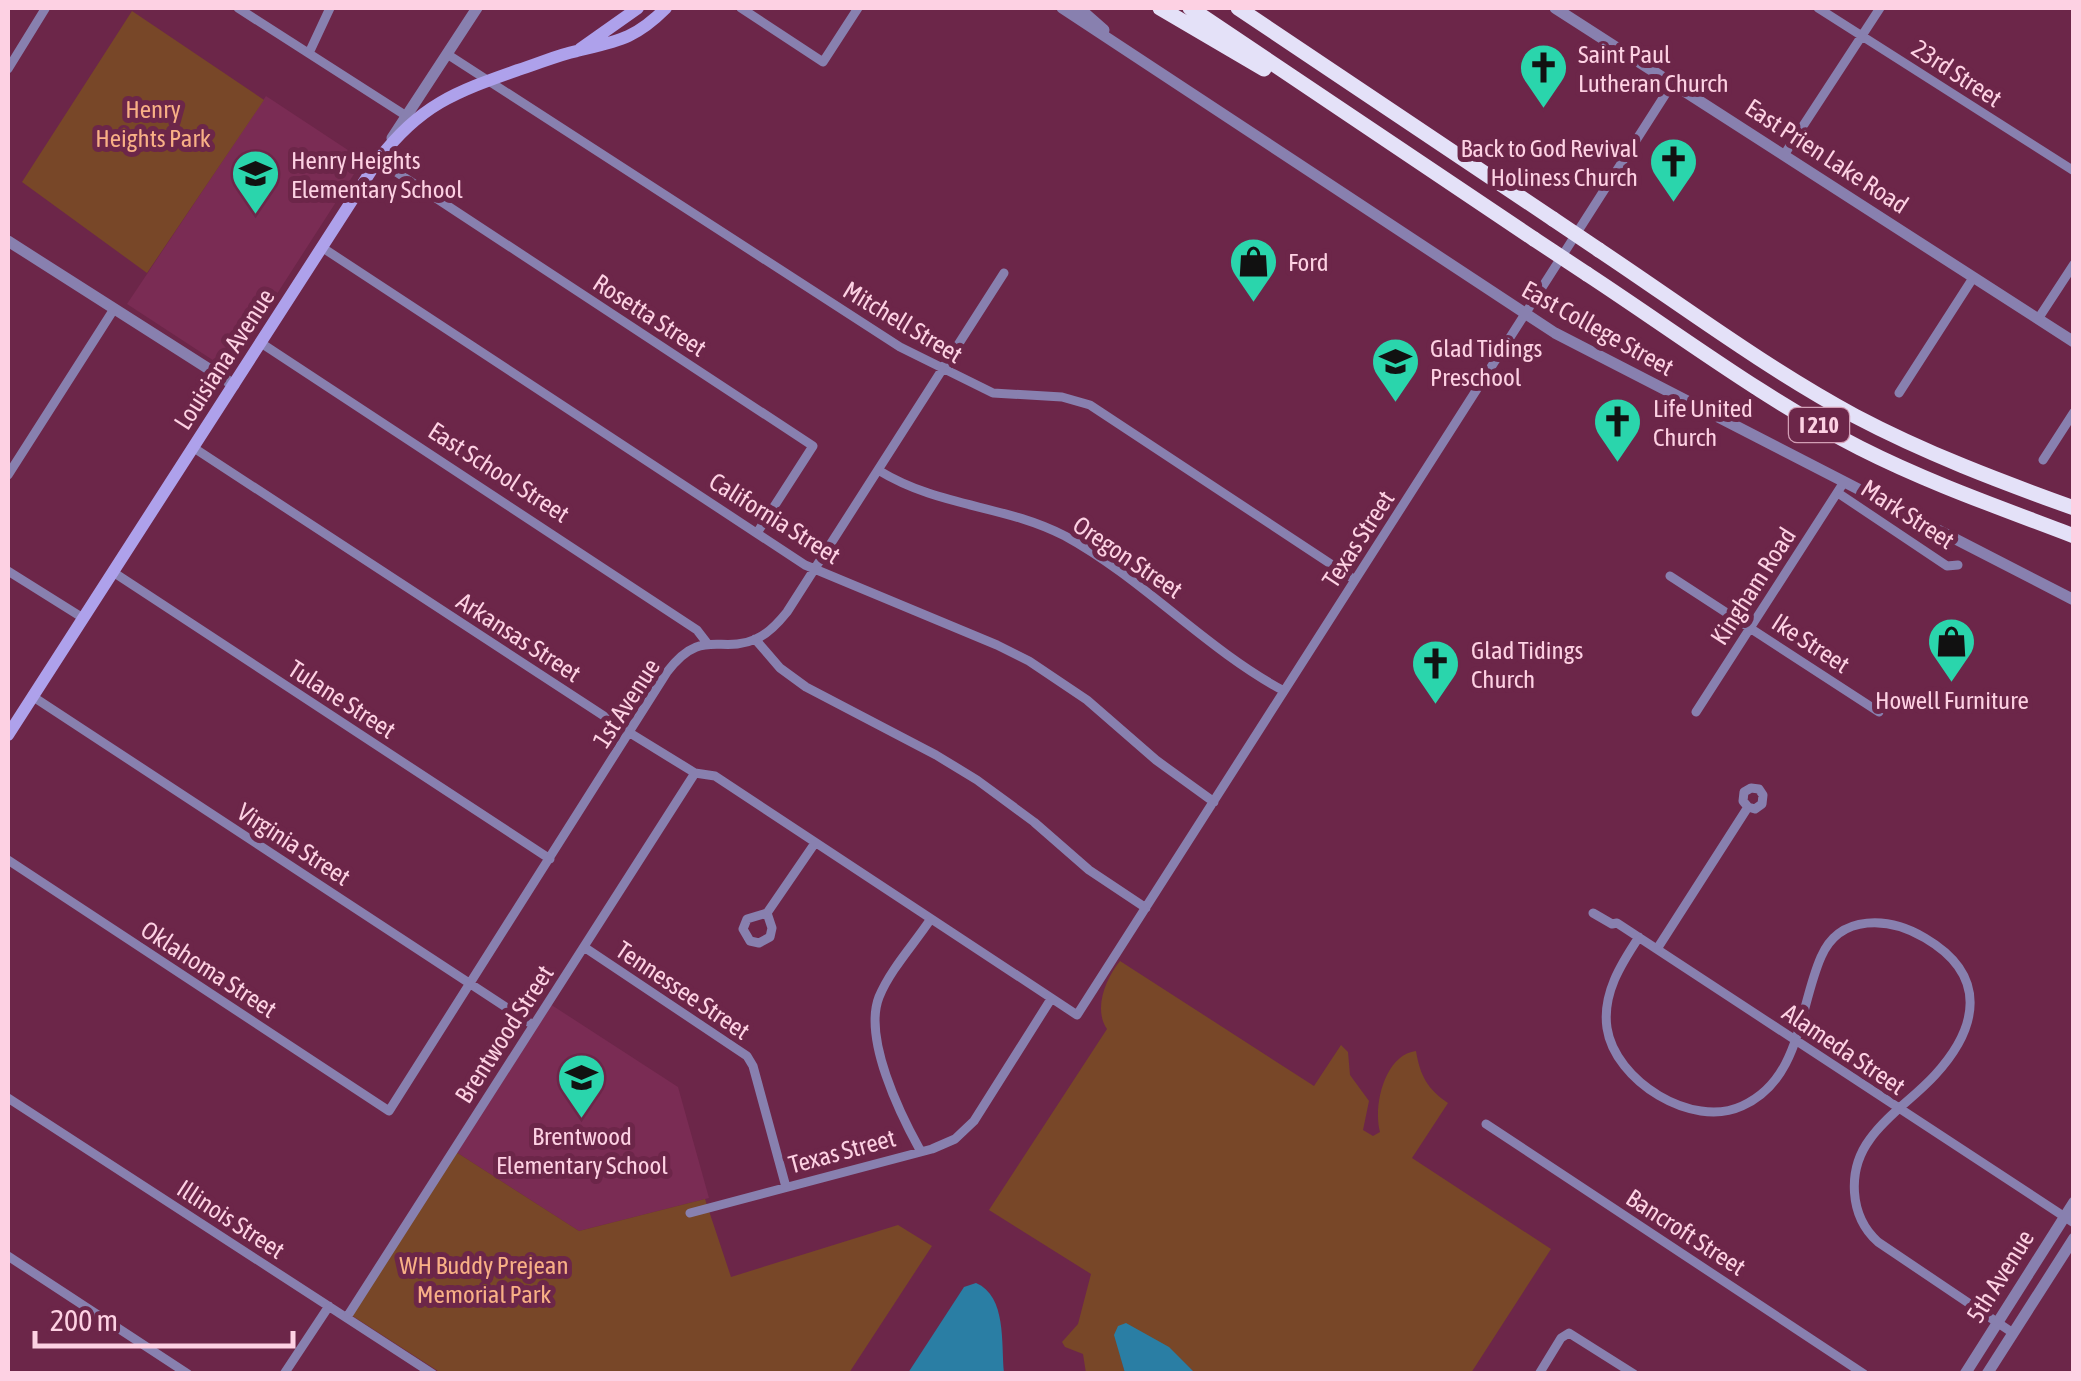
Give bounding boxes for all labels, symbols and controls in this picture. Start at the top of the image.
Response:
street label: 23rd Street [1907,34,2007,112]
place label: Saint Paul Lutheran Church [1578,40,1729,97]
church icon: Saint Paul Lutheran Church [1517,42,1569,110]
street label: East Prien Lake Road [1740,93,1914,219]
park label: Henry Heights Park [95,95,211,152]
place label: Back to God Revival Holiness Church [1460,134,1638,191]
church icon: Back to God Revival Holiness Church [1647,136,1699,204]
place label: Henry Heights Elementary School [291,146,463,203]
school or university icon: Henry Heights Elementary School [230,148,282,216]
shop icon: Ford [1227,236,1279,304]
place label: Ford [1288,248,1329,276]
street label: Rosetta Street [588,268,712,362]
street label: East College Street [1517,275,1679,381]
street label: Mitchell Street [838,276,968,368]
street label: Louisiana Avenue [168,284,280,434]
place label: Glad Tidings Preschool [1430,334,1542,391]
school or university icon: Glad Tidings Preschool [1369,336,1421,404]
place label: Life United Church [1653,394,1753,451]
church icon: Life United Church [1592,396,1644,464]
road number: I 210 [1789,408,1849,442]
street label: East School Street [423,416,575,528]
street label: California Street [704,467,846,569]
street label: Mark Street [1856,474,1960,554]
street label: Texas Street [1316,485,1400,593]
street label: Oregon Street [1068,510,1188,604]
street label: Kingham Road [1705,522,1801,650]
street label: Arkansas Street [452,587,586,687]
street label: Ike Street [1767,608,1855,678]
shop icon: Howell Furniture [1926,616,1978,684]
place label: Glad Tidings Church [1471,636,1583,693]
church icon: Glad Tidings Church [1410,638,1462,706]
street label: 1st Avenue [587,653,665,753]
street label: Tulane Street [283,654,401,744]
place label: Howell Furniture [1875,686,2029,714]
street label: Virginia Street [232,797,356,891]
street label: Oklahoma Street [136,915,282,1023]
street label: Tennessee Street [611,935,755,1045]
street label: Brentwood Street [449,960,559,1108]
street label: Alameda Street [1778,998,1910,1100]
school or university icon: Brentwood Elementary School [556,1052,608,1120]
place label: Brentwood Elementary School [496,1122,668,1179]
street label: Texas Street [786,1123,898,1179]
street label: Illinois Street [172,1174,290,1264]
street label: Bancroft Street [1621,1183,1751,1281]
street label: 5th Avenue [1961,1225,2039,1327]
park label: WH Buddy Prejean Memorial Park [399,1251,569,1308]
scale bar [35,1286,292,1348]
text: 200 m [50,1303,118,1337]

